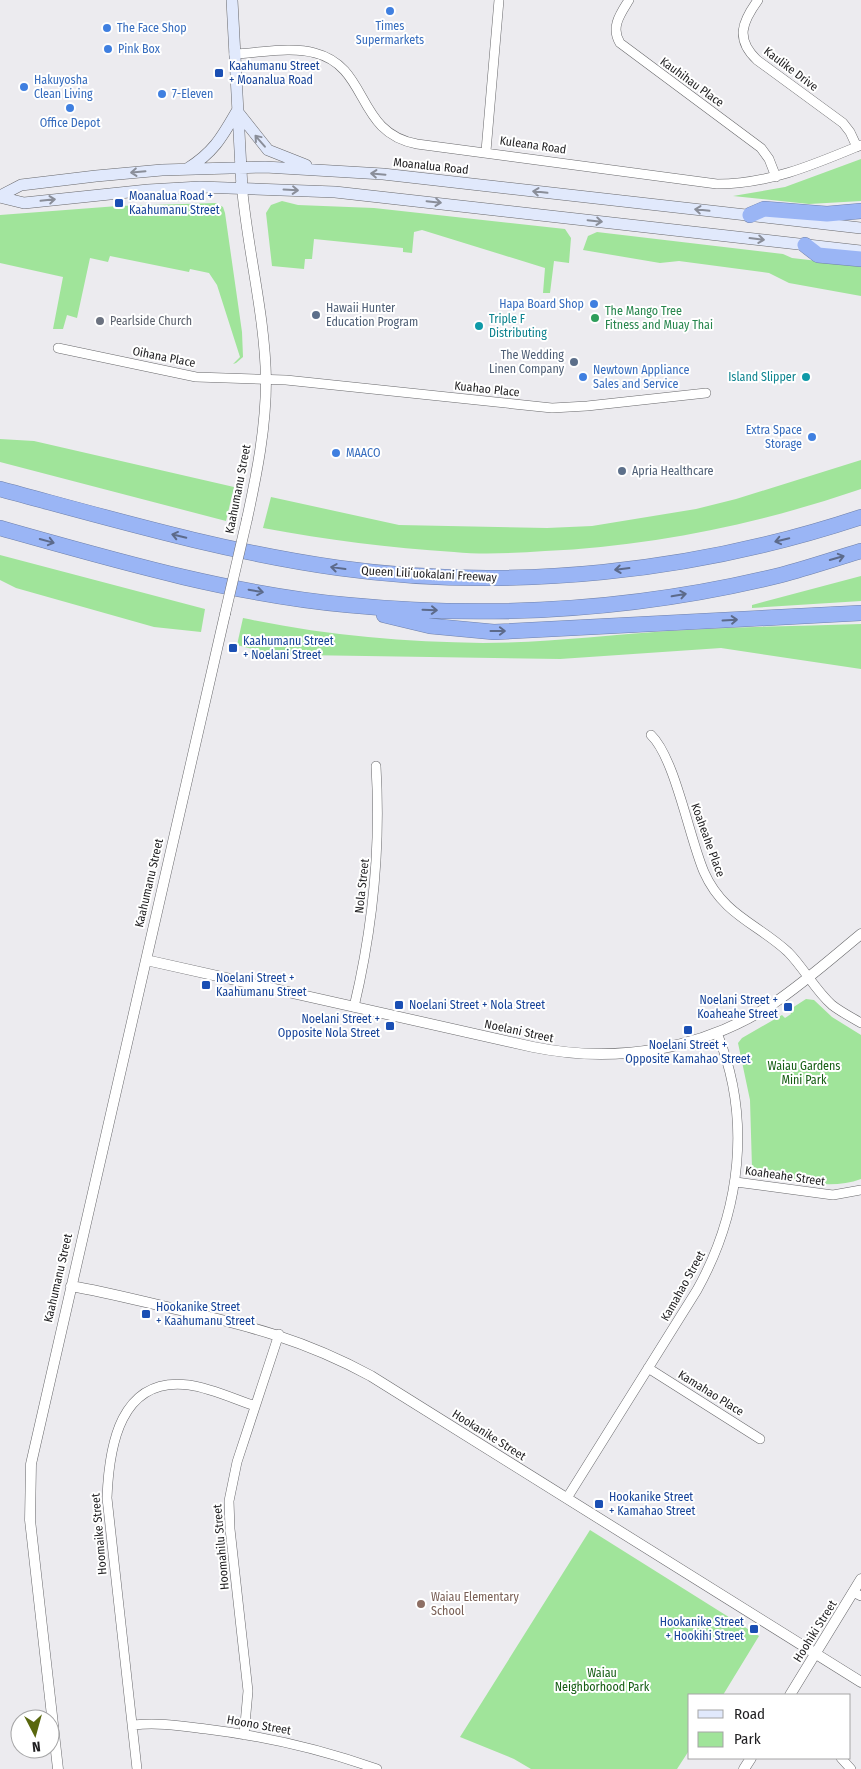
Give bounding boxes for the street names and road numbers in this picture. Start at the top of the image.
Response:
street label: Kaulike Drive [761,44,821,94]
street label: Kauhihau Place [658,54,727,110]
street label: Kuleana Road [499,133,567,157]
street label: Moanalua Road [393,155,469,177]
street label: Oihana Place [131,344,197,370]
street label: Kuahao Place [454,379,520,399]
street label: Kaahumanu Street [222,443,254,535]
street label: Queen Liliʻuokalani Freeway [361,562,498,585]
street label: Koaheahe Place [688,801,728,879]
street label: Kaahumanu Street [132,837,166,929]
street label: Nola Street [352,858,372,914]
street label: Noelani Street [483,1017,555,1045]
street label: Koaheahe Street [744,1163,826,1189]
street label: Kaahumanu Street [41,1232,75,1324]
street label: Kamahao Street [658,1248,708,1324]
street label: Kamahao Place [676,1367,746,1419]
street label: Hookanike Street [450,1407,529,1463]
street label: Hoomaike Street [88,1493,110,1575]
street label: Hoomahilu Street [210,1503,232,1591]
street label: Hoohiki Street [790,1597,840,1664]
street label: Hoono Street [226,1712,292,1738]

